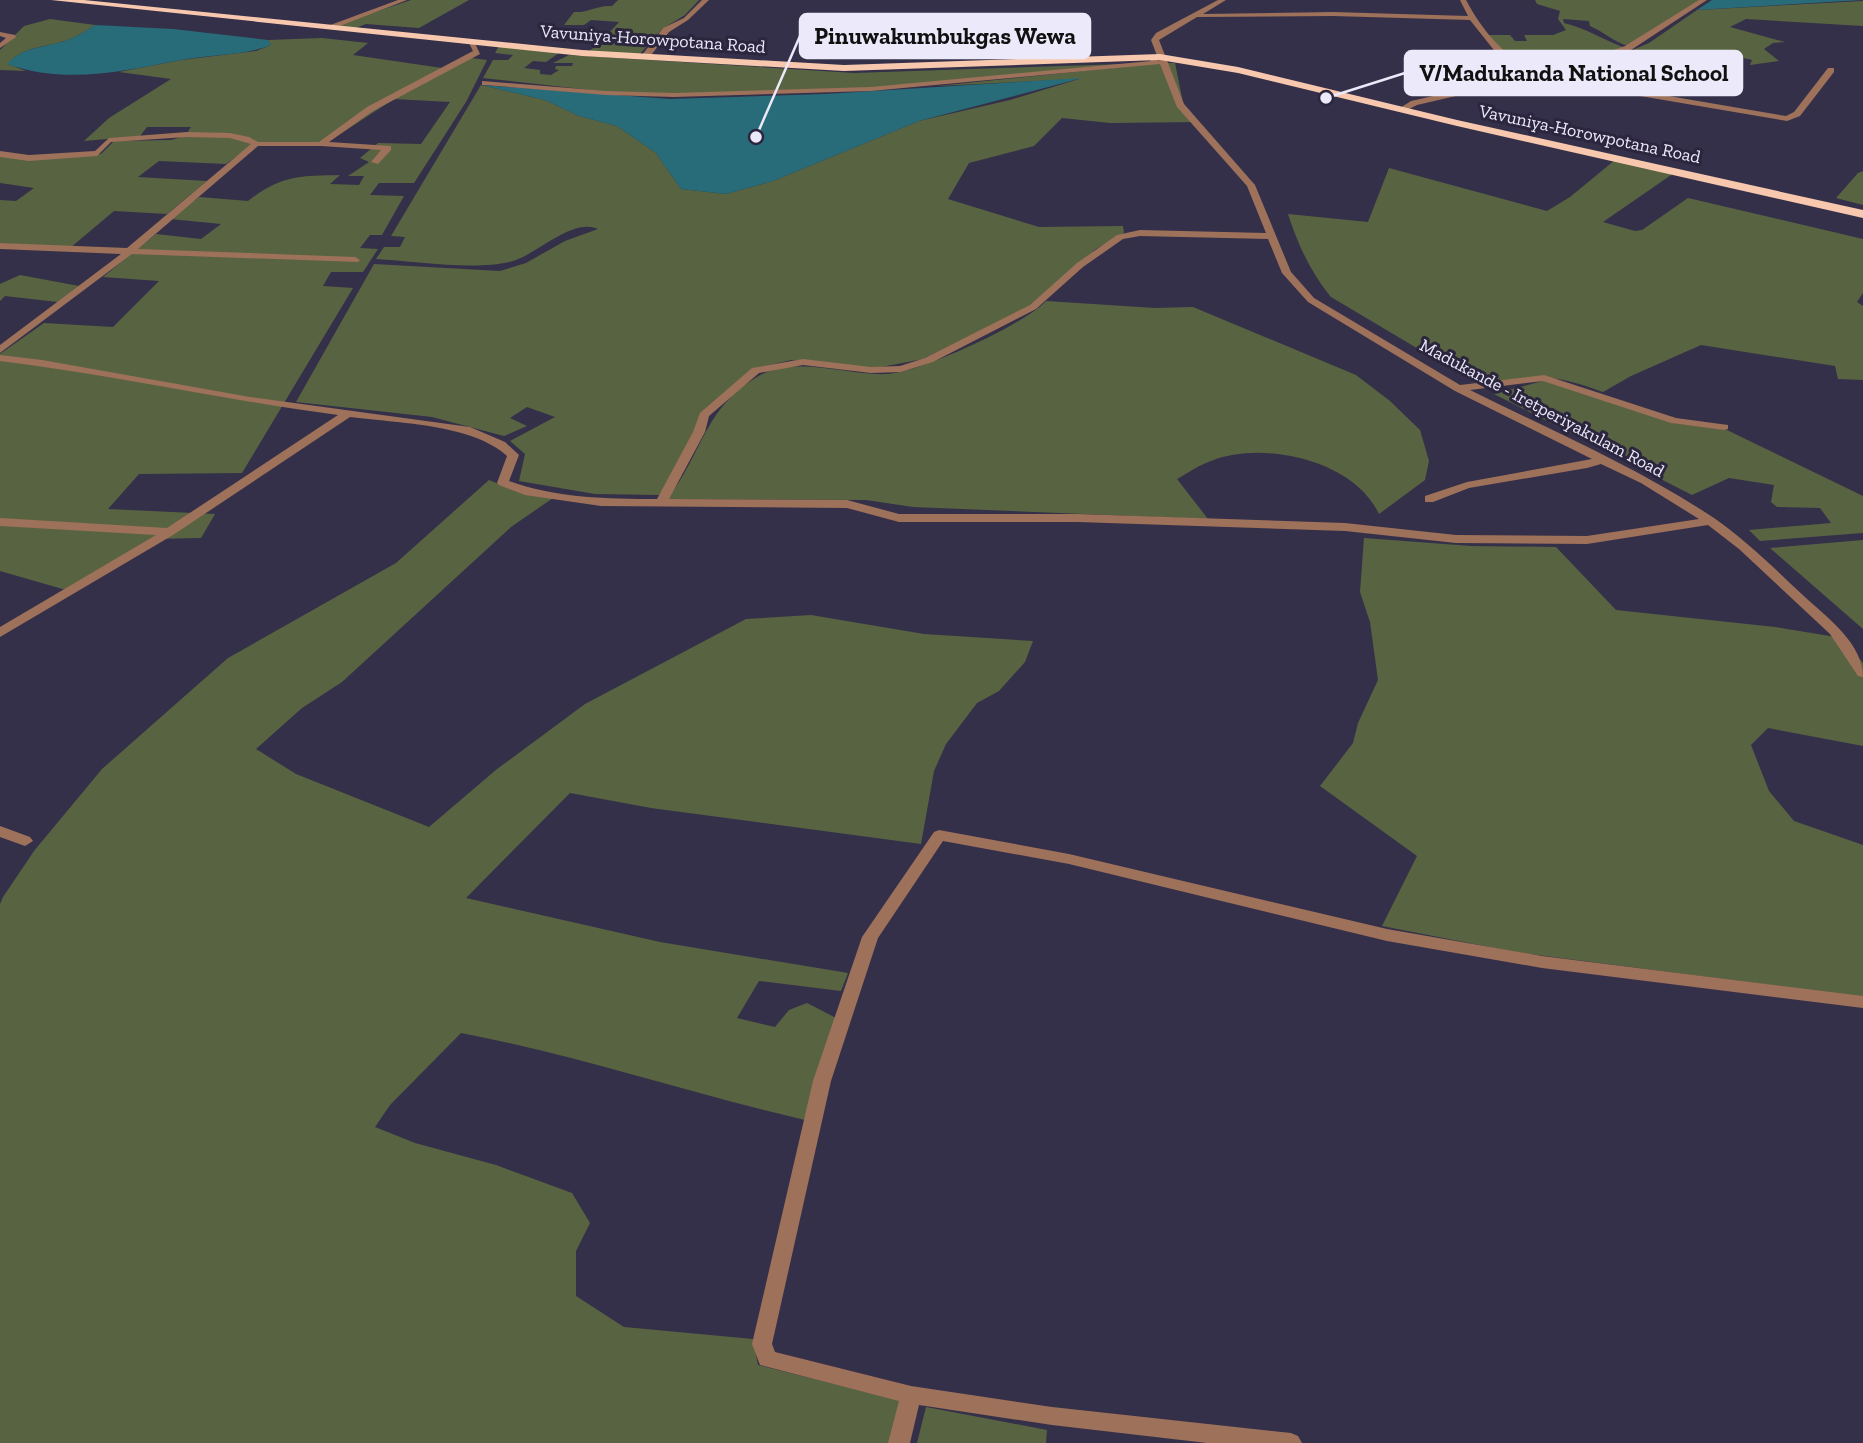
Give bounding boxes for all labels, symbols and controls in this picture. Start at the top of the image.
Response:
callout: Pinuwakumbukgas Wewa [800,14,1090,58]
street label: Vavuniya-Horowpotana Road [539,20,767,58]
text: Pinuwakumbukgas Wewa [814,22,1076,50]
callout: V/Madukanda National School [1405,51,1742,95]
text: V/Madukanda National School [1420,59,1729,87]
street label: Vavuniya-Horowpotana Road [1476,100,1703,168]
street label: Madukande - Iretperiyakulam Road [1416,334,1668,482]

